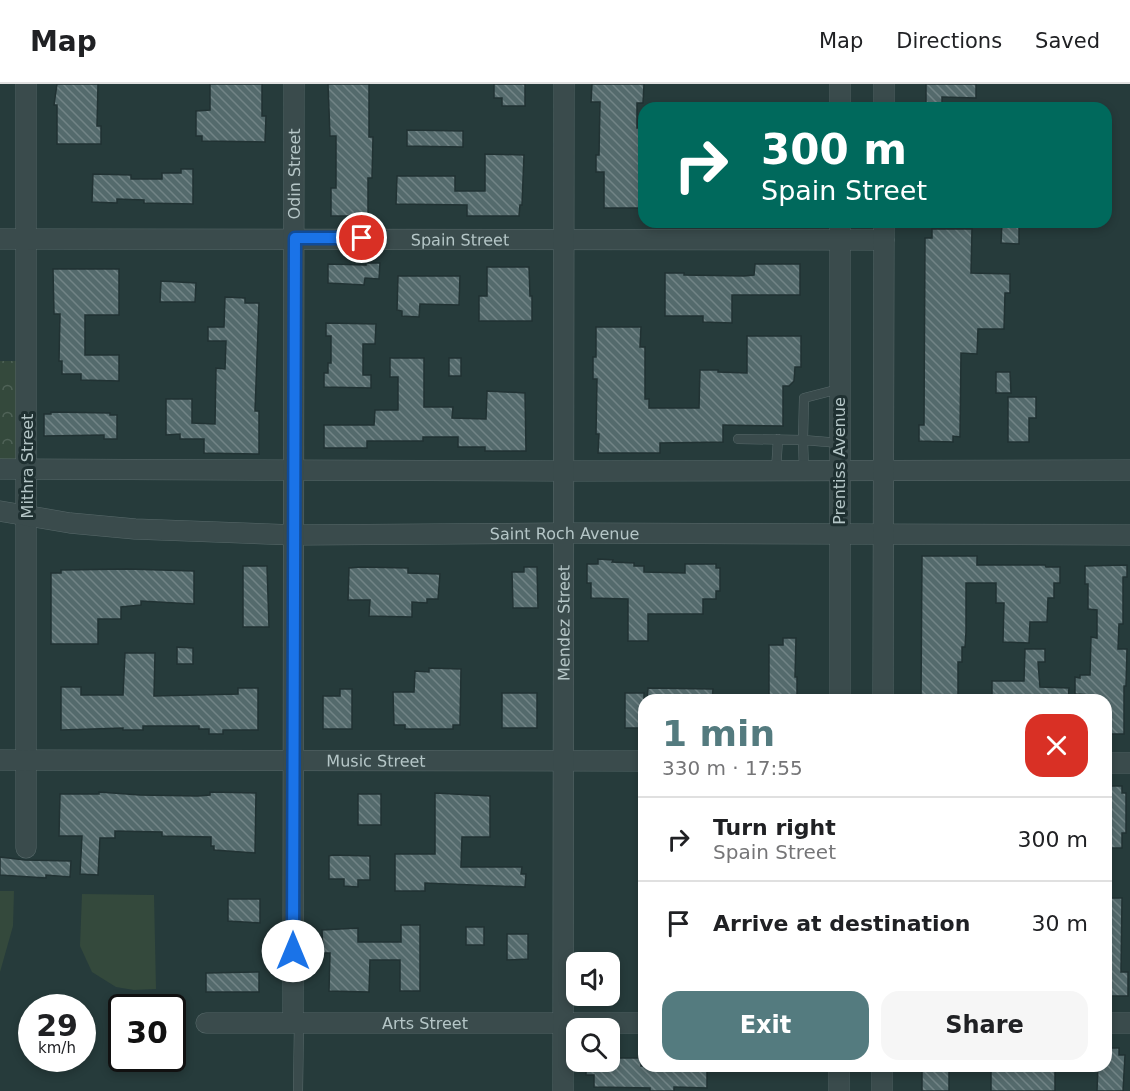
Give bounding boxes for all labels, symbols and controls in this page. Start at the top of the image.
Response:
text: Map [30,25,97,58]
text: Map [819,29,863,53]
text: Directions [896,29,1002,53]
text: Saved [1035,29,1100,53]
text: 300 m [761,125,907,174]
icon: right [662,126,740,204]
street label: Odin Street [284,128,303,220]
text: Spain Street [761,175,927,206]
pin [336,212,387,263]
icon: arrive [345,221,378,254]
street label: Spain Street [411,230,509,249]
street label: Prentiss Avenue [830,397,849,525]
street label: Mithra Street [18,414,37,518]
street label: Saint Roch Avenue [490,523,639,543]
street label: Mendez Street [554,565,573,681]
text: 1 min [662,713,775,754]
button: close [1025,714,1088,777]
street label: Music Street [326,751,426,770]
text: 330 m · 17:55 [662,756,803,780]
text: Turn right [713,815,836,840]
icon: right [662,823,695,856]
text: 300 m [1018,827,1088,852]
text: Spain Street [713,840,836,864]
icon: arrive [662,907,695,940]
text: Arrive at destination [713,911,970,936]
text: 30 m [1032,911,1088,936]
position arrow [261,919,325,983]
map controls [566,952,620,1072]
button: sound [566,952,620,1006]
button: Exit [662,991,869,1060]
button: Share [881,991,1088,1060]
speed limit sign: 30 [108,994,186,1072]
text: 29 [36,1008,78,1043]
street label: Arts Street [382,1014,468,1033]
button: search [566,1018,620,1072]
text: km/h [38,1039,76,1057]

